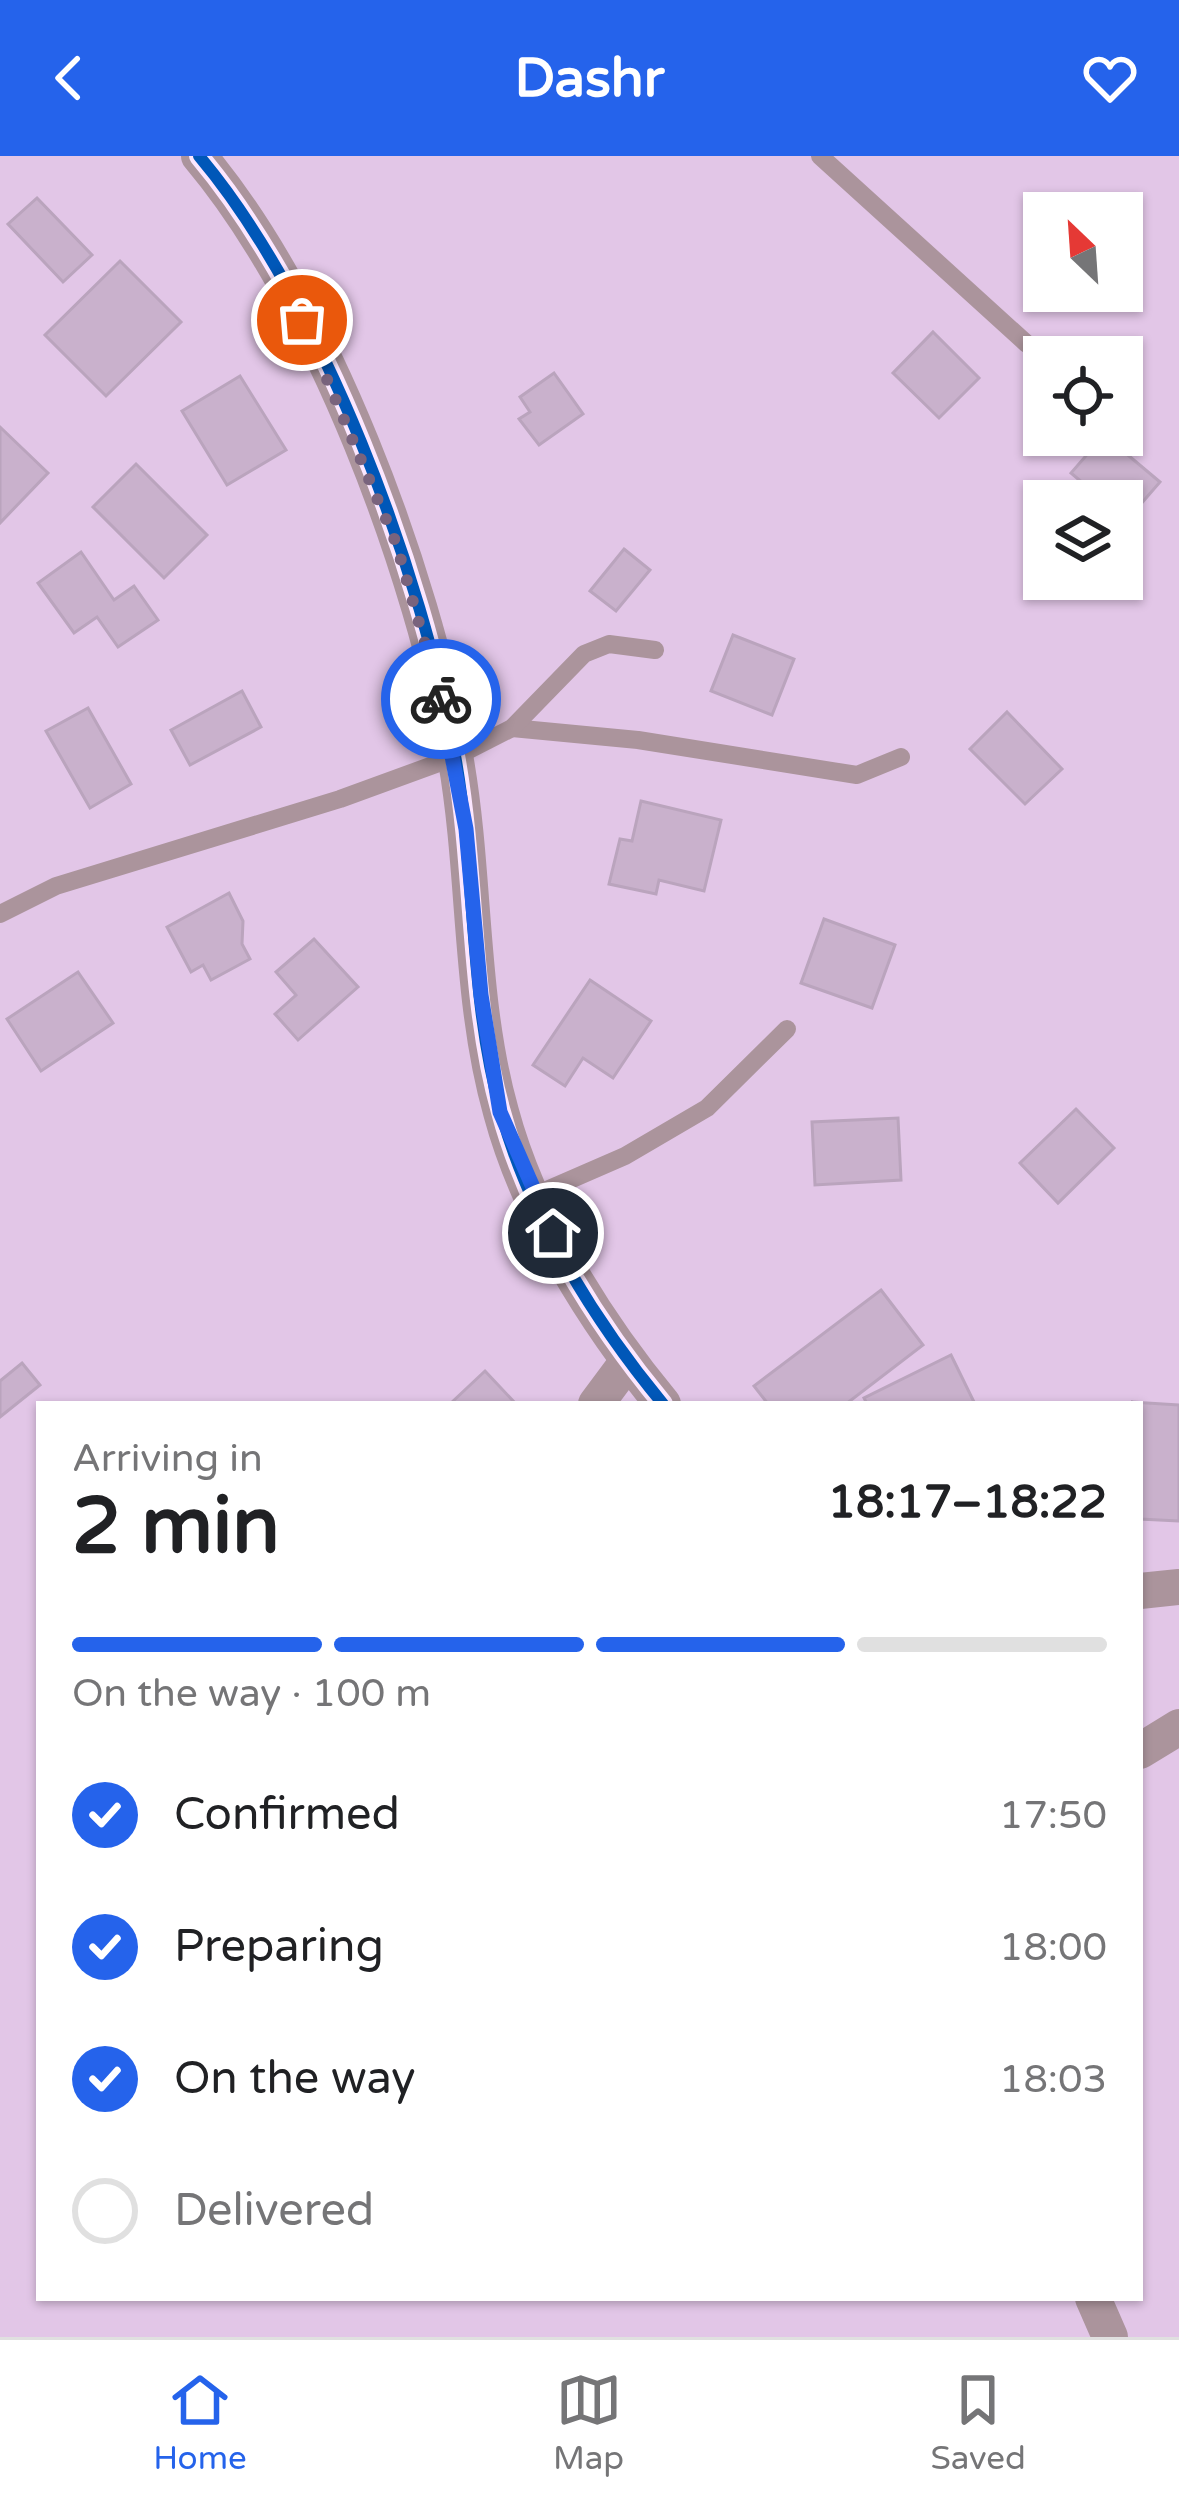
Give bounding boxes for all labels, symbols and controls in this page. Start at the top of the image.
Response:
icon: back [36,45,102,111]
icon: heart [1077,45,1143,111]
text: Dashr [515,46,664,111]
north arrow [1023,192,1143,312]
map controls [1023,192,1143,600]
pin [251,269,353,371]
icon: bag [269,287,335,353]
button: locate [1023,336,1143,456]
button: layers [1023,480,1143,600]
courier [381,639,501,759]
icon: bike [408,666,474,732]
pin [502,1182,604,1284]
icon: home [520,1200,586,1266]
text: Arriving in [72,1435,263,1482]
text: 18:17–18:22 [828,1476,1107,1530]
text: 2 min [72,1480,280,1574]
text: On the way · 100 m [72,1670,431,1717]
icon: check [72,1782,138,1848]
text: Confirmed [174,1788,400,1842]
text: 17:50 [999,1792,1107,1839]
icon: check [72,1914,138,1980]
text: Preparing [174,1920,384,1974]
text: 18:00 [999,1924,1107,1971]
icon: check [72,2046,138,2112]
text: On the way [174,2052,415,2106]
text: 18:03 [999,2056,1107,2103]
text: Delivered [174,2184,374,2238]
tab: Home [153,2367,247,2478]
tab: Map [553,2367,624,2478]
tab: Saved [930,2367,1026,2478]

